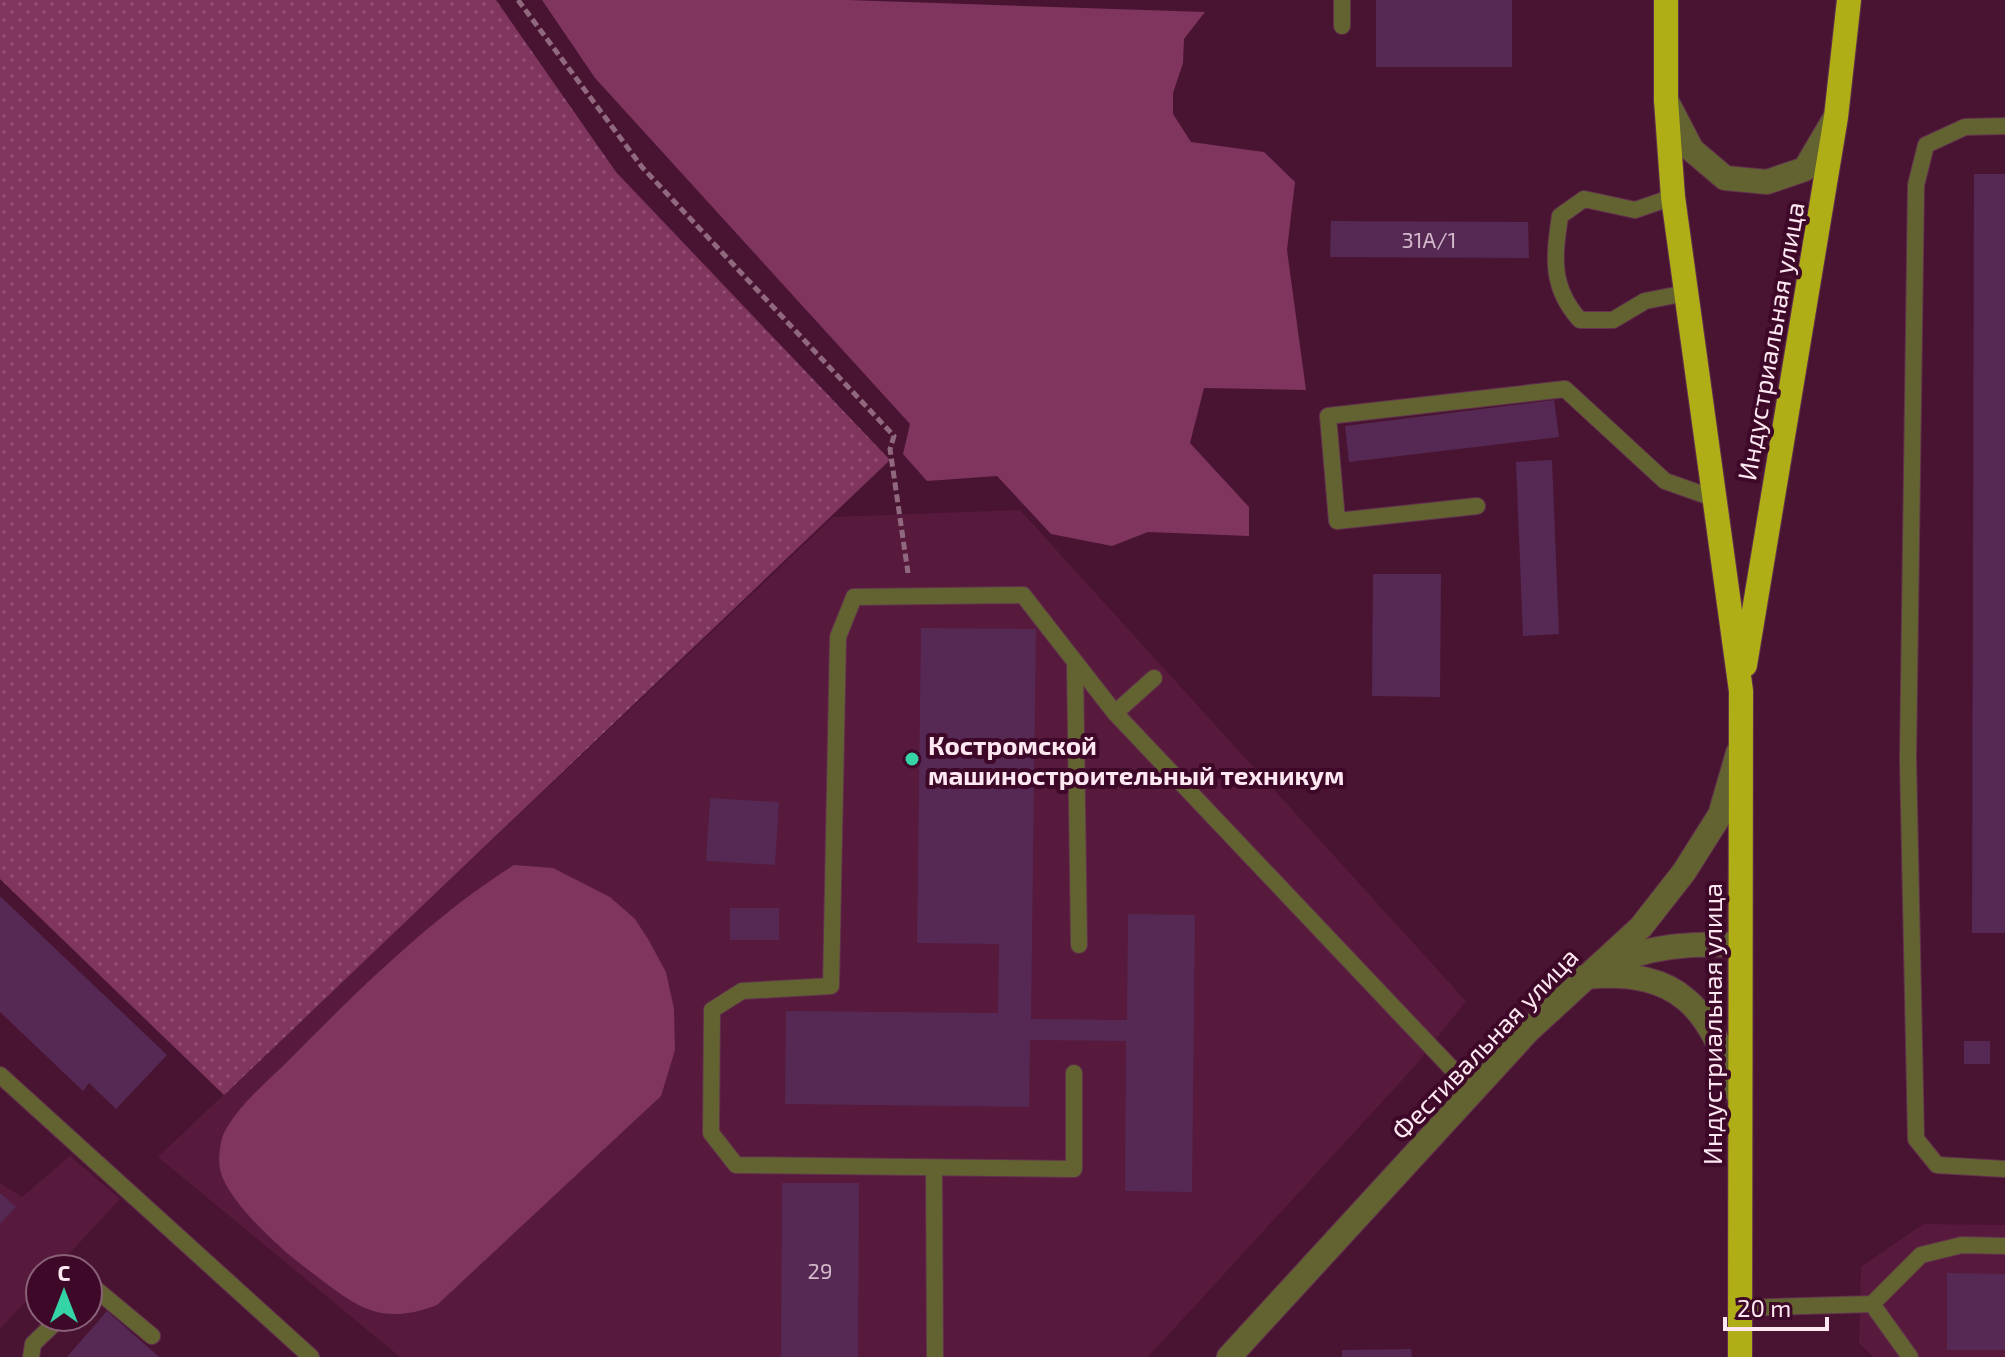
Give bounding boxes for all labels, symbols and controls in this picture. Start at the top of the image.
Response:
street label: Индустриальная улица [1730,199,1811,483]
house number: 31А/1 [1402,226,1456,252]
place label: Костромской машиностроительный техникум [928,729,1344,790]
marker: Костромской машиностроительный техникум [903,750,921,768]
street label: Индустриальная улица [1696,883,1728,1165]
street label: Фестивальная улица [1384,941,1584,1146]
north arrow [24,1253,104,1333]
house number: 29 [808,1257,832,1283]
text: С [58,1259,71,1285]
scale bar [1725,1281,1827,1331]
text: 20 m [1737,1293,1791,1322]

